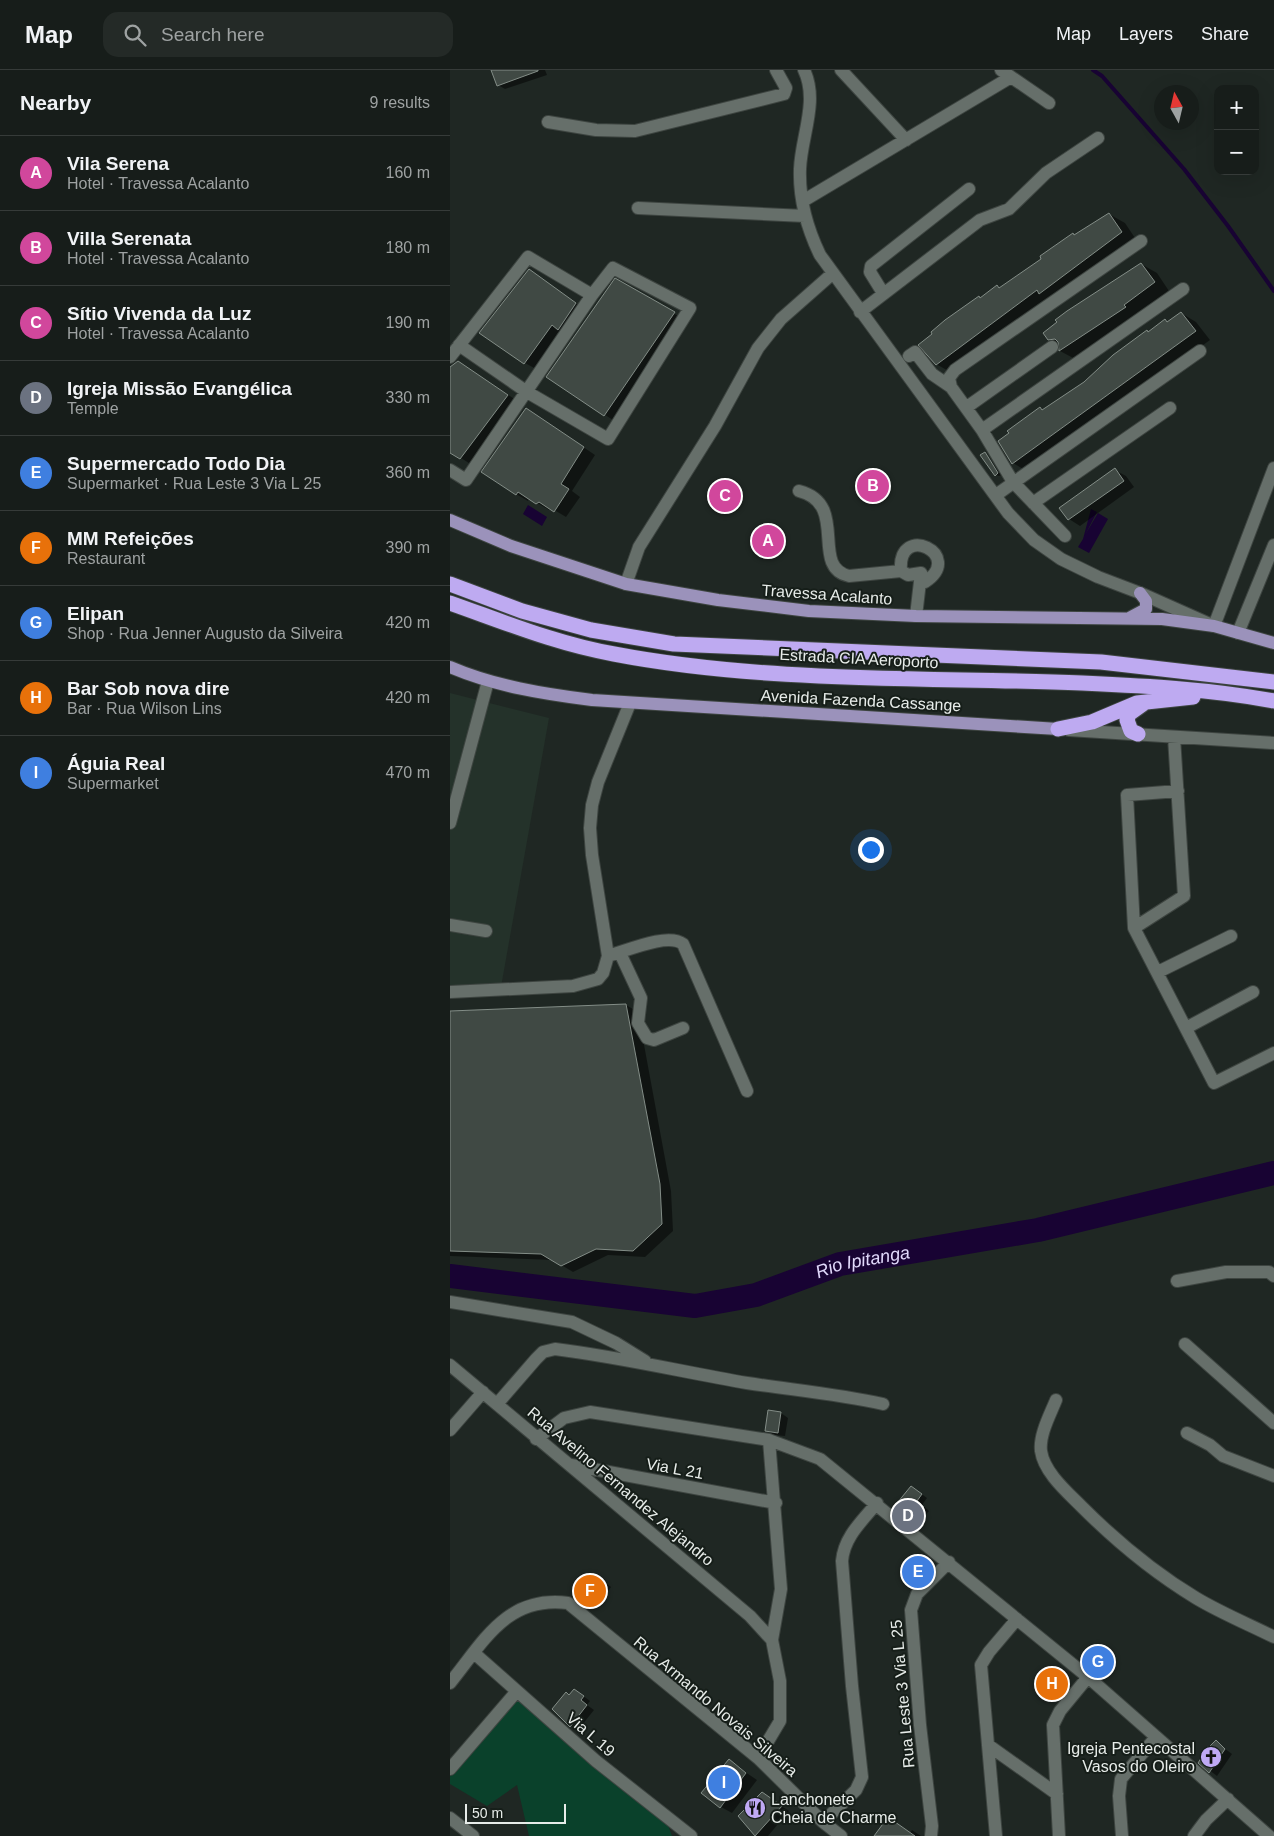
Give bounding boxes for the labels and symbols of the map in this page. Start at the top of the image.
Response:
north arrow [1154,85,1199,130]
pin: B [857,467,889,505]
pin: C [709,477,741,515]
pin: A [752,522,784,560]
street label: Travessa Acalanto [761,581,893,608]
street label: Estrada CIA Aeroporto [779,646,939,671]
street label: Avenida Fazenda Cassange [760,687,962,714]
your location [858,837,884,863]
water label: Rio Ipitanga [813,1242,911,1282]
street label: Rua Avelino Fernandez Alejandro [524,1404,717,1569]
street label: Via L 21 [645,1455,705,1482]
pin: D [892,1497,924,1535]
pin: E [902,1553,934,1591]
pin: F [574,1572,606,1610]
street label: Rua Leste 3 Via L 25 [888,1619,917,1769]
street label: Rua Armando Novais Silveira [631,1633,801,1780]
pin: G [1082,1643,1114,1681]
pin: H [1036,1665,1068,1703]
street label: Via L 19 [563,1709,618,1760]
place label: Igreja Pentecostal Vasos do Oleiro [1067,1740,1195,1775]
church icon: Igreja Pentecostal Vasos do Oleiro [1199,1745,1223,1769]
pin: I [708,1764,740,1802]
place label: Lanchonete Cheia de Charme [771,1791,897,1826]
restaurant icon: Lanchonete Cheia de Charme [743,1796,767,1820]
scale bar [465,1801,566,1824]

